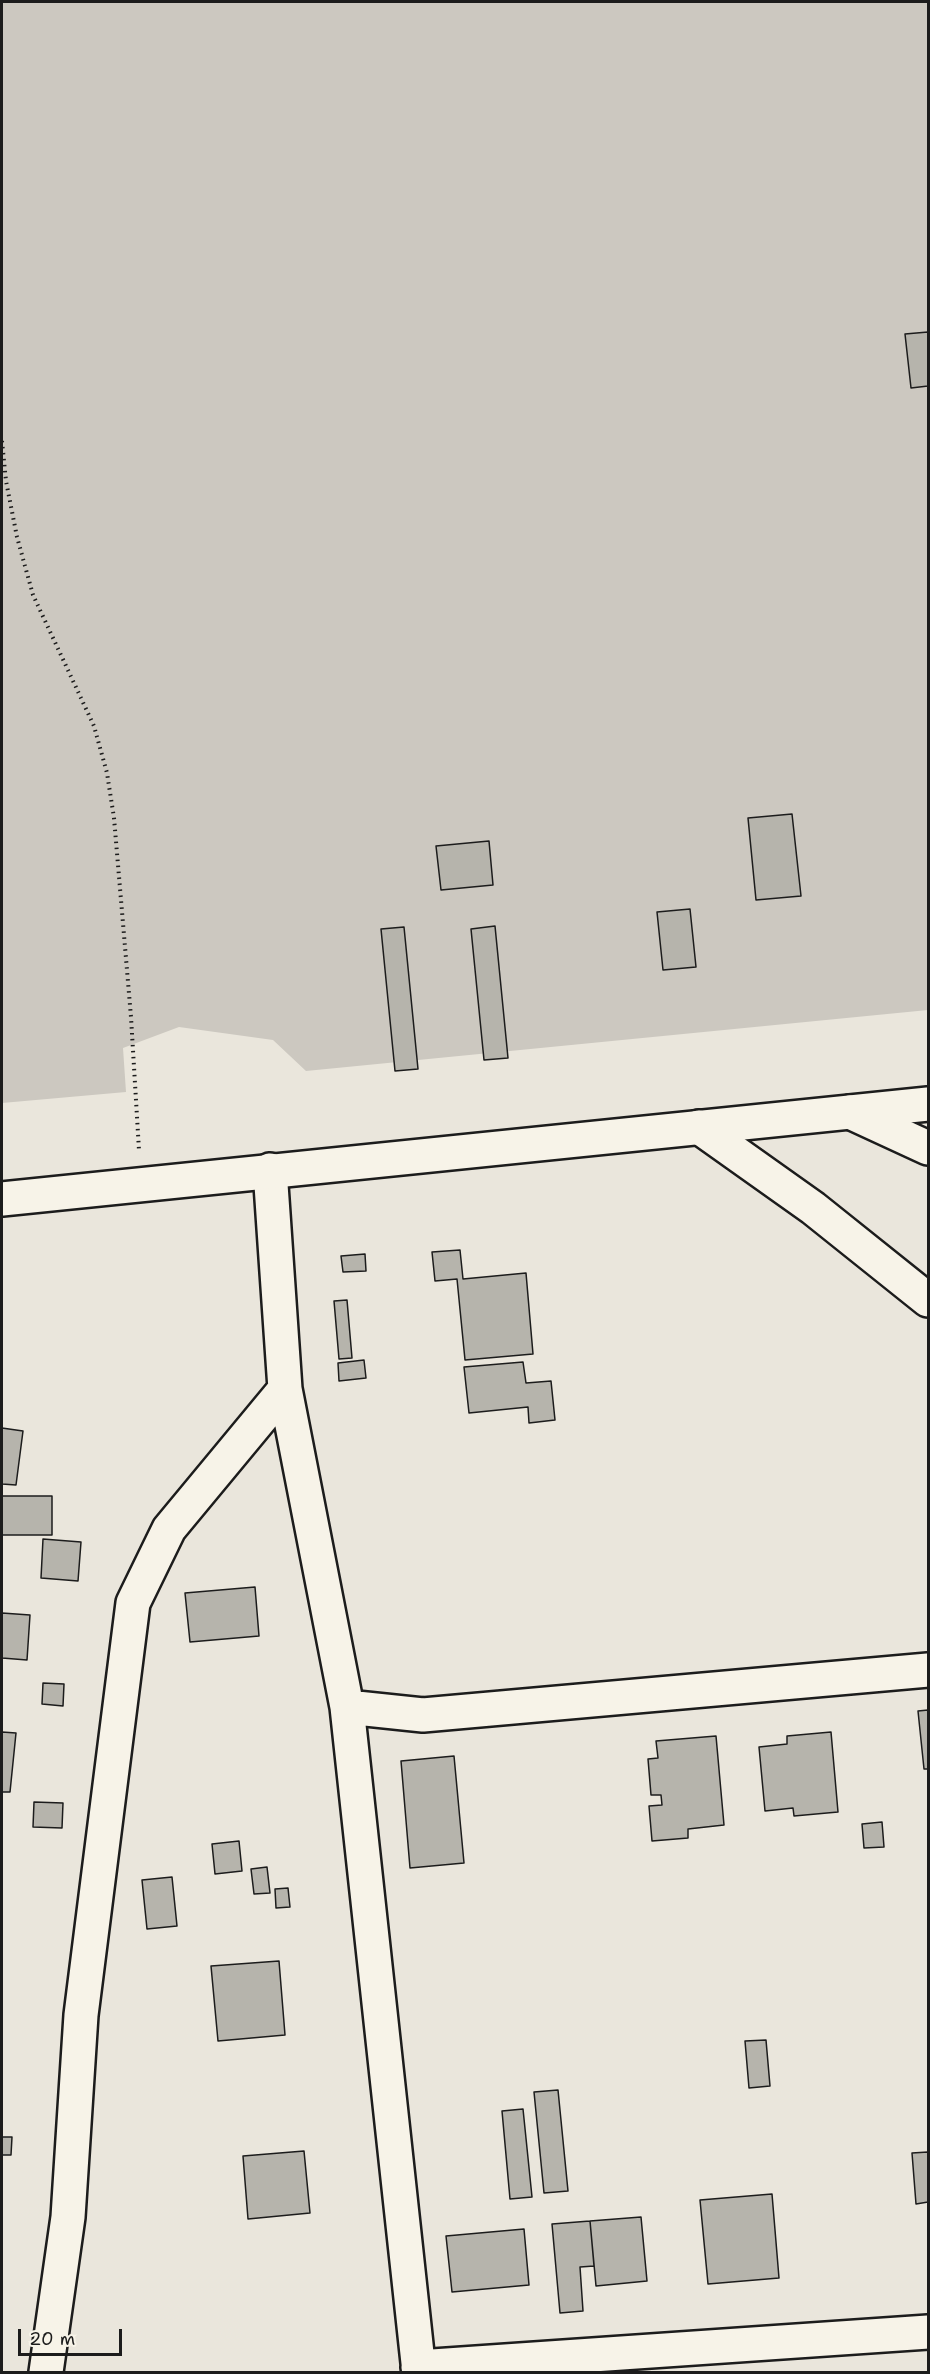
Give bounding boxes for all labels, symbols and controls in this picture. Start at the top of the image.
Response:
scale bar [21,2317,124,2355]
text: 20 m [29,2327,75,2351]

